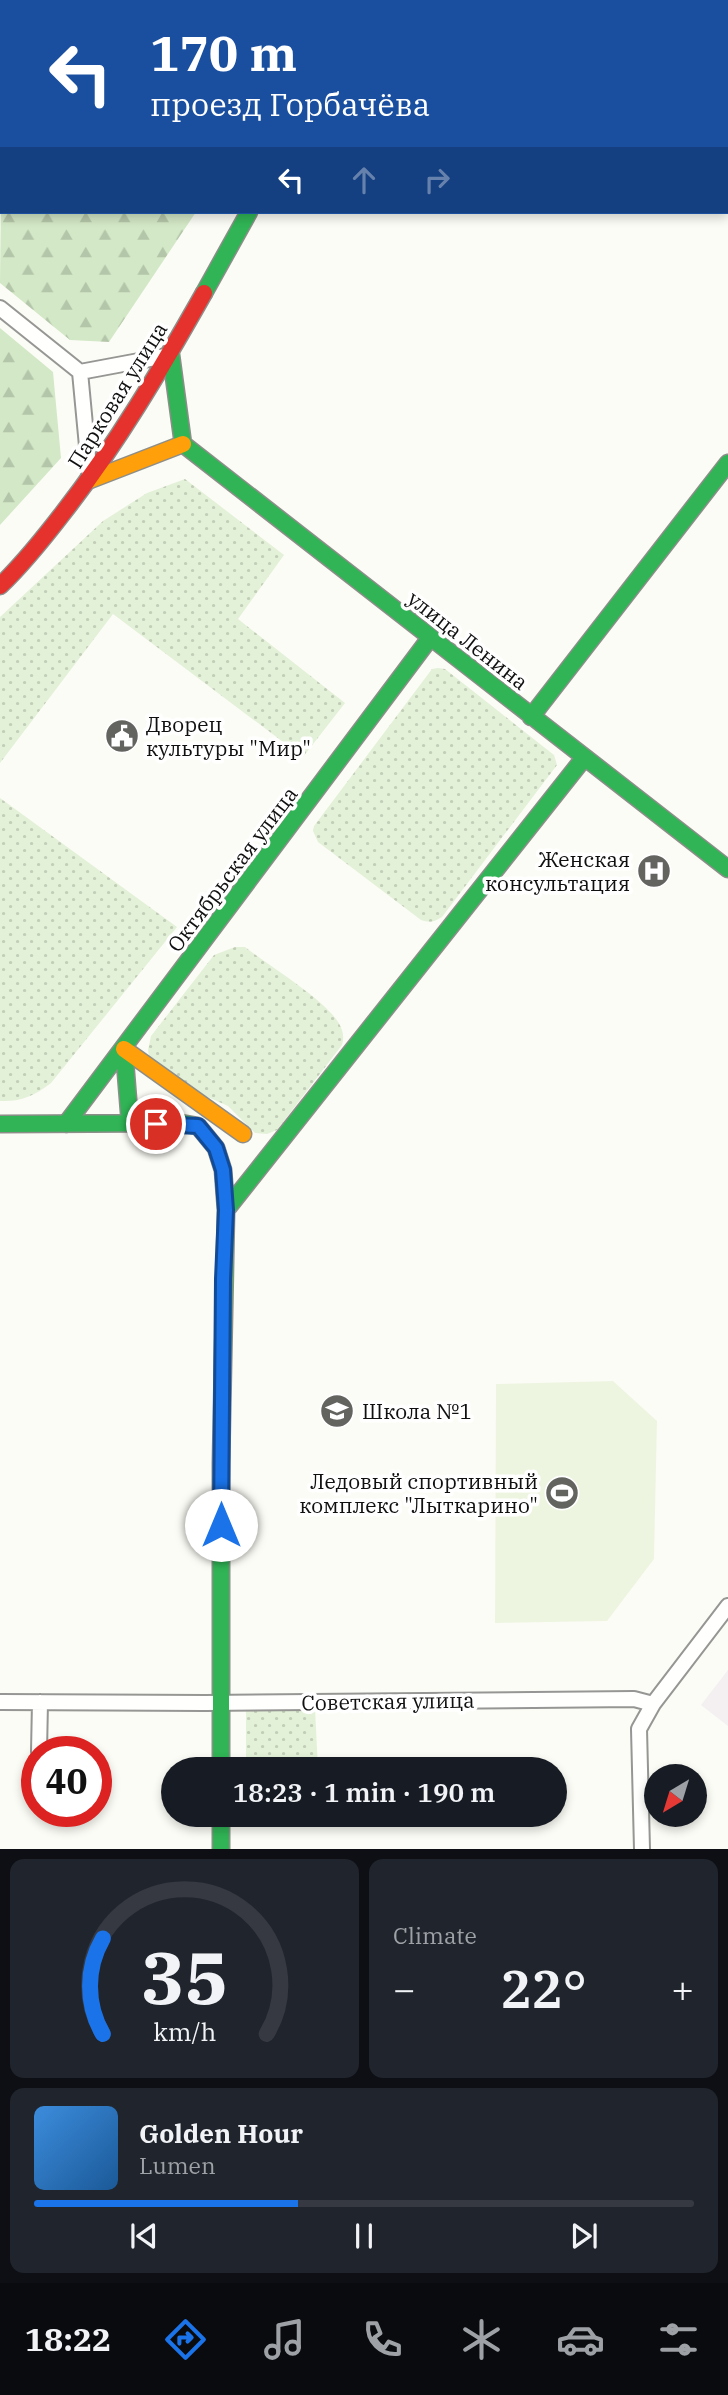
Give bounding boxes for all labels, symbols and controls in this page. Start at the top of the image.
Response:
text: 170 m [150,21,297,84]
icon: left [35,28,126,119]
text: проезд Горбачёва [150,83,430,125]
icon: left [272,161,310,199]
icon: ahead [345,161,383,199]
icon: right [418,161,456,199]
street label: Парковая улица [61,317,173,473]
street label: улица Ленина [402,584,534,696]
place label: Дворец культуры "Мир" [146,710,311,762]
public building icon: Дворец культуры "Мир" [103,717,141,755]
street label: Октябрьская улица [161,781,303,957]
place label: Женская консультация [485,845,630,897]
hospital icon: Женская консультация [635,852,673,890]
pin [126,1094,186,1154]
icon: arrive [137,1105,175,1143]
school or university icon: Школа №1 [318,1392,356,1430]
place label: Школа №1 [362,1397,472,1425]
place label: Ледовый спортивный комплекс "Лыткарино" [299,1467,538,1519]
sports icon: Ледовый спортивный комплекс "Лыткарино" [543,1474,581,1512]
position arrow [184,1488,258,1562]
street label: Советская улица [301,1685,475,1717]
speed limit sign: 40 [21,1736,112,1827]
north arrow [644,1764,707,1827]
map controls [644,1764,707,1827]
text: 18:23 · 1 min · 190 m [233,1775,495,1809]
text: Climate [393,1920,477,1950]
text: 35 [141,1930,228,2025]
text: 22° [500,1955,587,2022]
text: − [393,1964,416,2013]
text: + [671,1964,694,2013]
text: km/h [153,2015,216,2048]
text: Golden Hour [139,2116,303,2150]
text: Lumen [139,2150,216,2180]
icon: previous [125,2217,163,2255]
icon: pause [345,2217,383,2255]
icon: next [565,2217,603,2255]
icon: directions [161,2315,210,2364]
icon: music [260,2315,309,2364]
icon: phone [358,2315,407,2364]
icon: climate [457,2315,506,2364]
icon: car [556,2315,605,2364]
icon: filters [654,2315,703,2364]
text: 18:22 [25,2318,111,2360]

